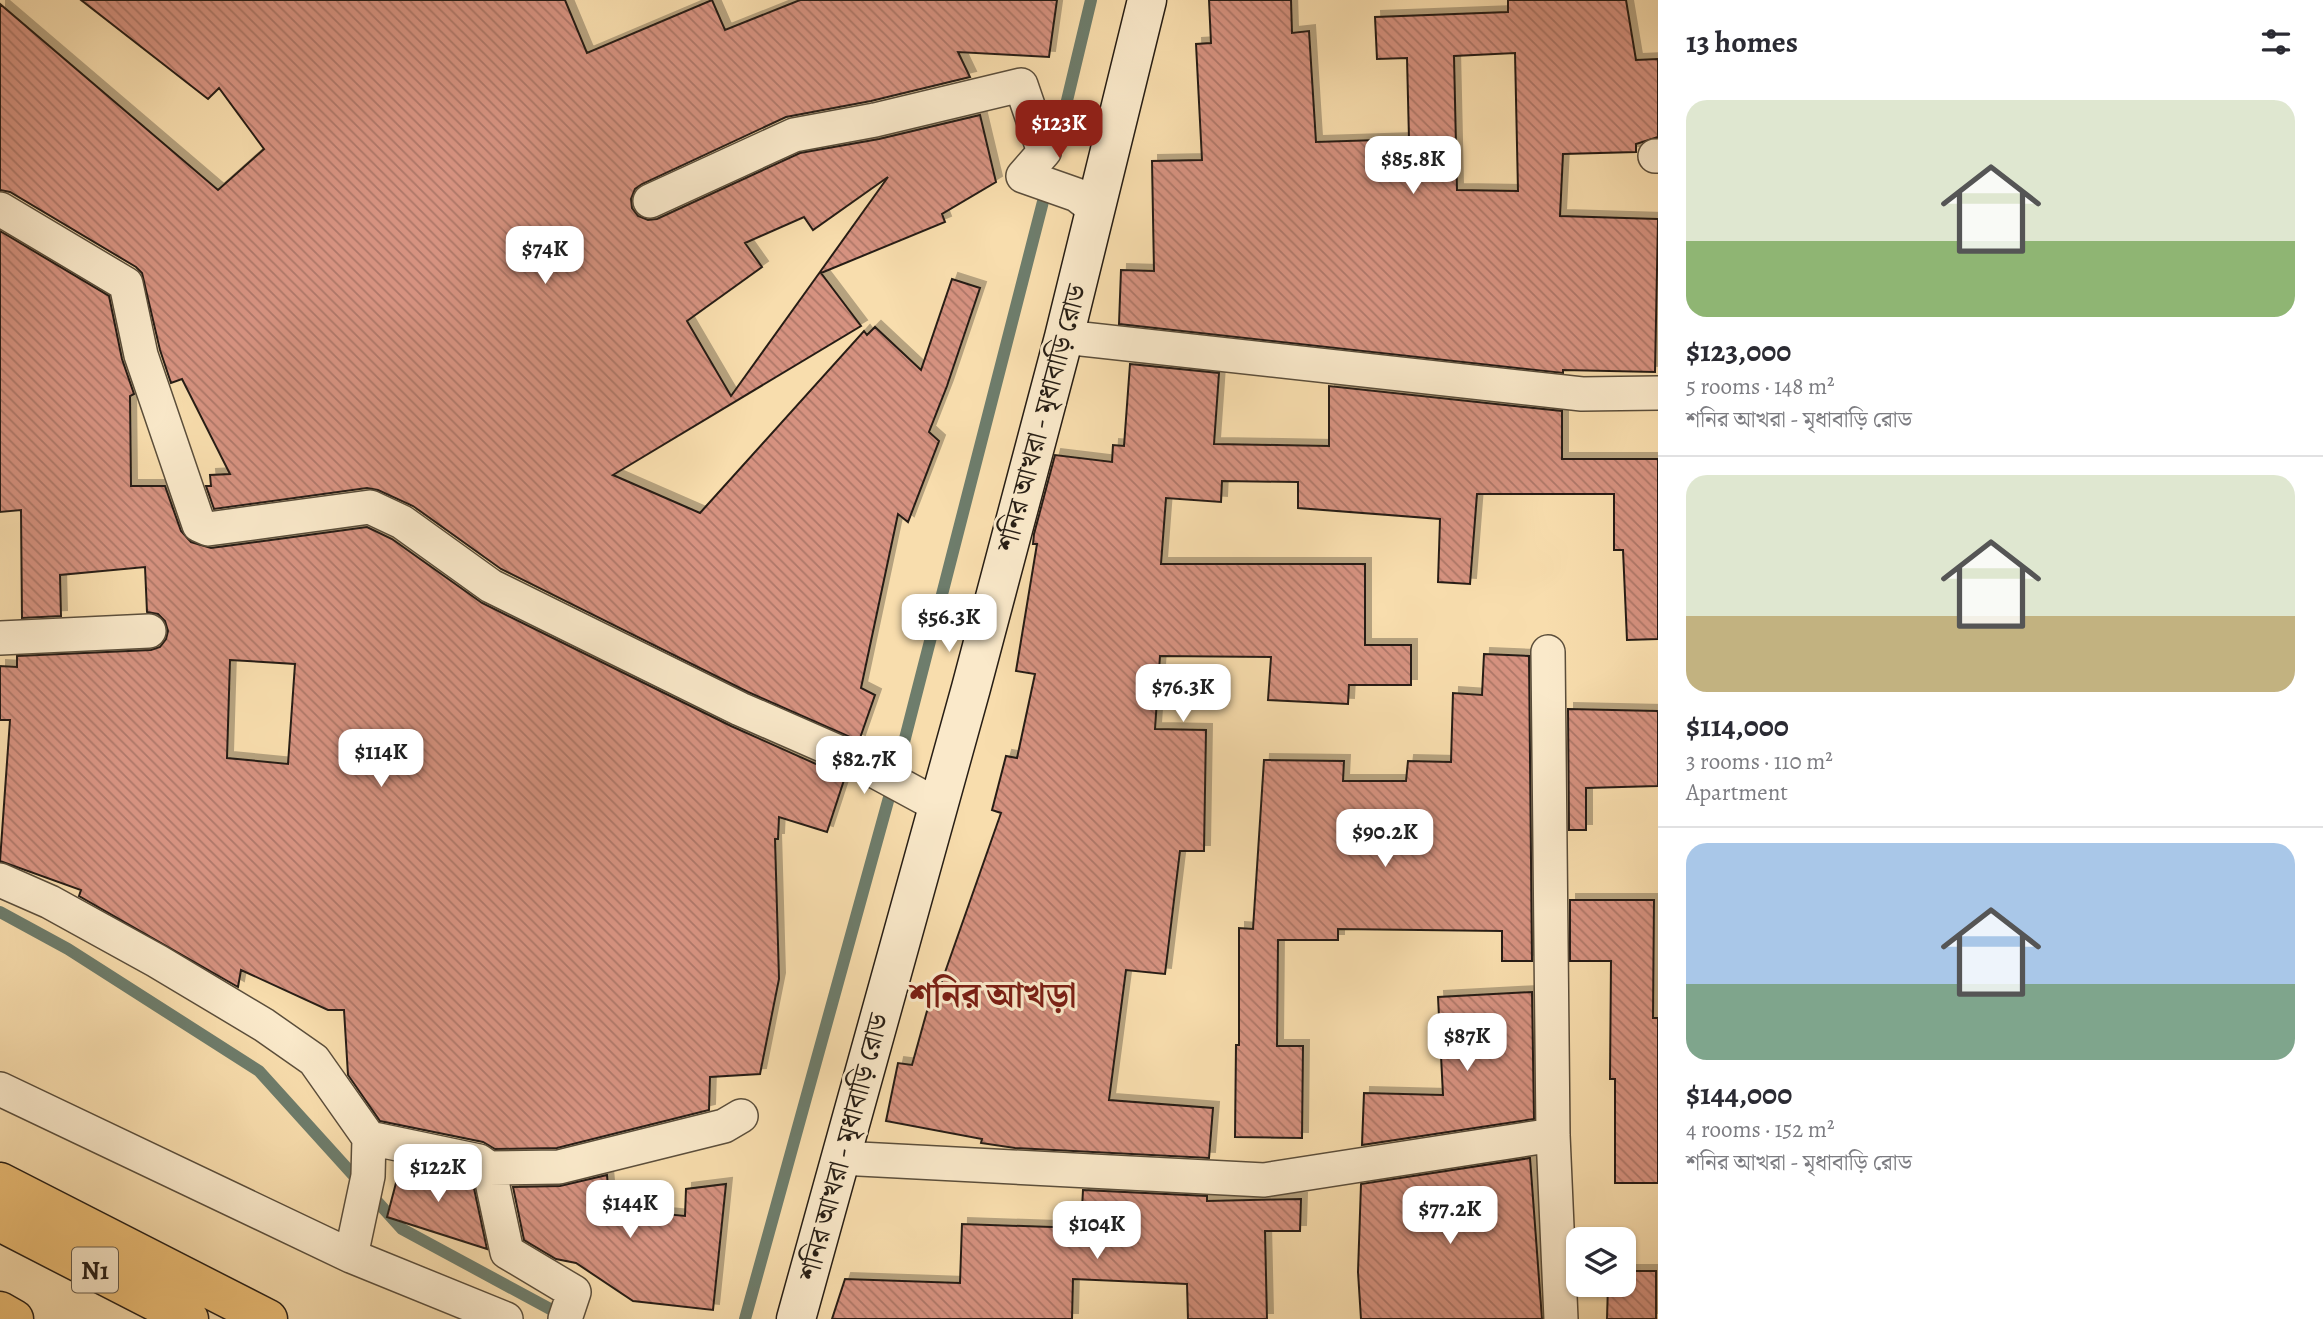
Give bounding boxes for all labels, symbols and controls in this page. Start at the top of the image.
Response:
text: 13 homes [1686,22,1798,62]
icon: filters [2257,23,2295,61]
pin: $123K [1010,100,1108,160]
text: $123K [1031,107,1087,138]
pin: $85.8K [1356,136,1470,196]
text: $85.8K [1381,143,1445,174]
icon: home [1928,146,2054,272]
pin: $74K [504,226,586,286]
text: $74K [522,233,568,264]
street label: শনির আখরা - মৃধাবাড়ি রোড [988,279,1096,557]
text: $123,000 [1686,331,1791,371]
text: 5 rooms · 148 m² [1686,371,1835,402]
text: শনির আখরা - মৃধাবাড়ি রোড [1686,404,1912,435]
icon: home [1928,521,2054,647]
pin: $56.3K [892,594,1006,654]
text: $56.3K [918,601,980,632]
pin: $76.3K [1126,664,1240,724]
text: $76.3K [1152,671,1214,702]
text: $114,000 [1686,706,1789,746]
pin: $114K [332,730,430,789]
text: $114K [354,736,408,767]
pin: $82.7K [807,736,921,796]
text: $82.7K [832,743,896,774]
text: 3 rooms · 110 m² [1686,746,1833,777]
text: Apartment [1686,777,1788,808]
pin: $90.2K [1328,810,1442,869]
text: $90.2K [1352,816,1418,847]
icon: home [1928,889,2054,1015]
district label: শনির আখড়া [907,971,1077,1019]
street label: শনির আখরা - মৃধাবাড়ি রোড [790,1008,898,1286]
pin: $87K [1426,1014,1508,1073]
text: $87K [1444,1020,1490,1051]
text: $144,000 [1686,1074,1792,1114]
text: 4 rooms · 152 m² [1686,1114,1834,1145]
pin: $122K [389,1144,487,1204]
text: শনির আখরা - মৃধাবাড়ি রোড [1686,1147,1912,1178]
text: $122K [410,1151,466,1182]
pin: $144K [581,1180,679,1240]
pin: $77.2K [1393,1186,1507,1246]
text: $144K [602,1187,658,1218]
text: $77.2K [1419,1193,1481,1224]
pin: $104K [1048,1202,1146,1261]
text: $104K [1069,1208,1125,1239]
map controls [1566,1227,1636,1297]
button: layers [1566,1227,1636,1297]
road number: N1 [72,1247,118,1292]

